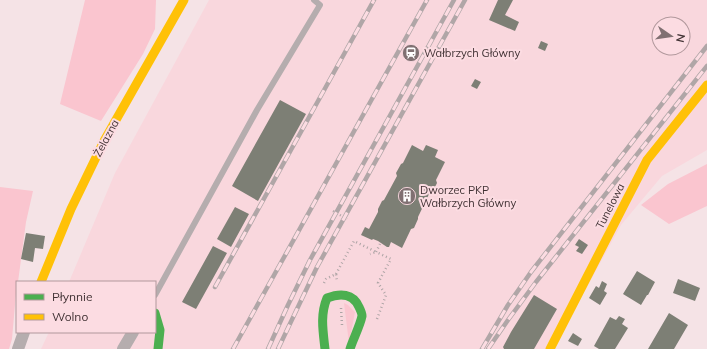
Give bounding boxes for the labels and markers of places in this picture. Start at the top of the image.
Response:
station icon: Wałbrzych Główny [401,43,421,63]
place label: Wałbrzych Główny [424,46,520,60]
place label: Dworzec PKP Wałbrzych Główny [420,183,516,210]
building icon: Dworzec PKP Wałbrzych Główny [397,186,417,206]

